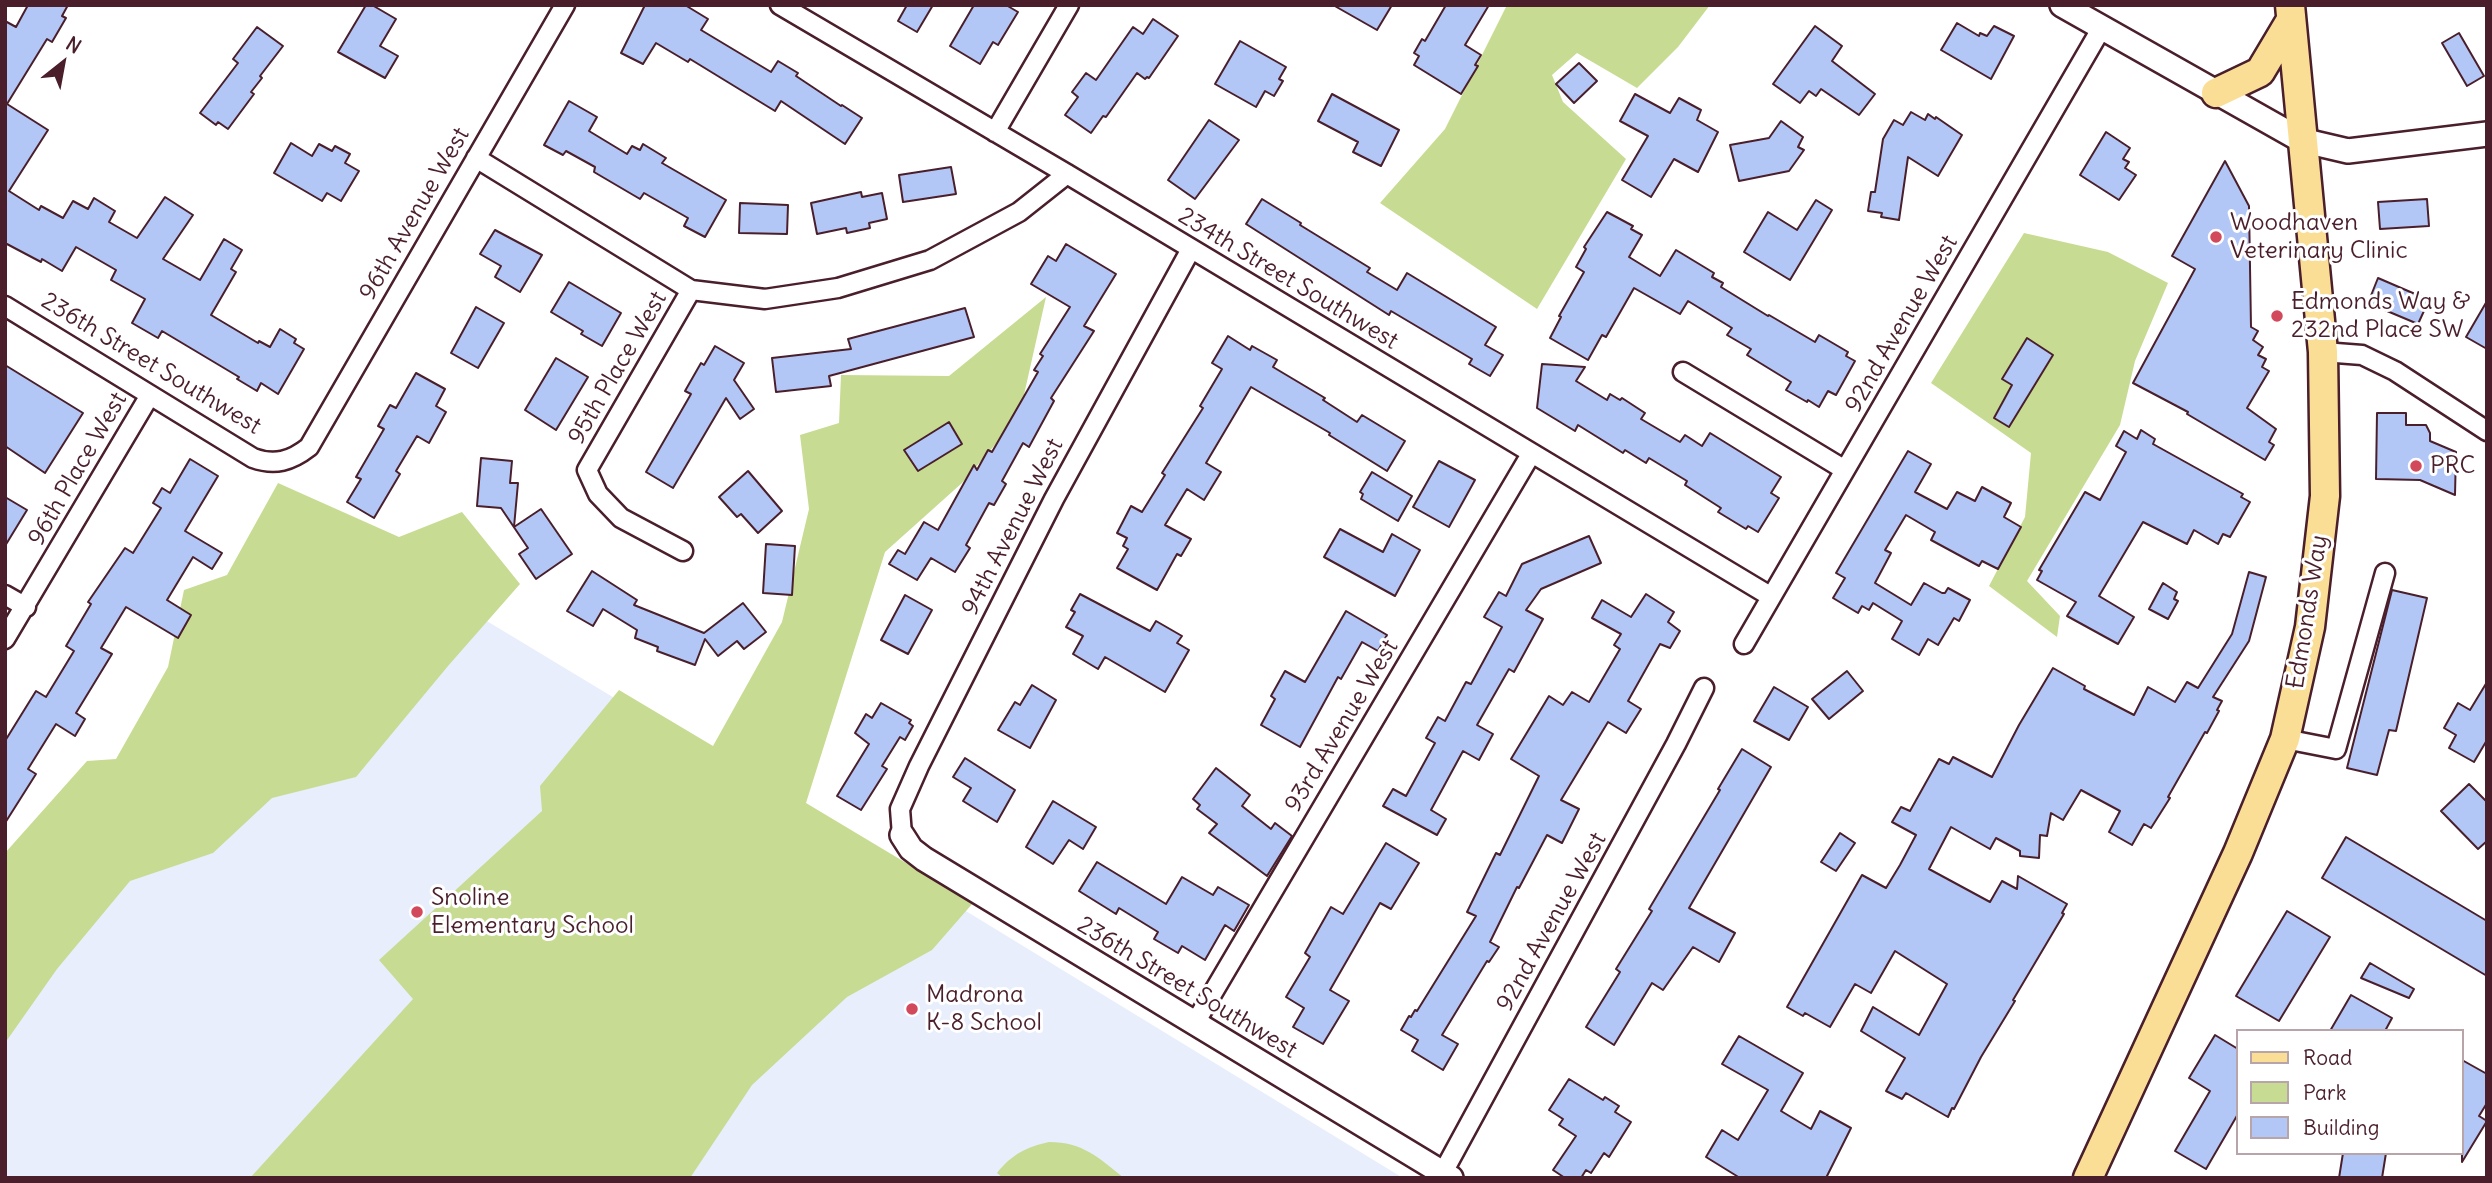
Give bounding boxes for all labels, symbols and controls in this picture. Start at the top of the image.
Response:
north arrow [28,28,98,98]
text: N [62,31,86,59]
street label: 96th Avenue West [354,123,476,305]
street label: 234th Street Southwest [1173,202,1403,356]
place label: Woodhaven Veterinary Clinic [2230,209,2408,265]
marker: Woodhaven Veterinary Clinic [2208,229,2224,245]
street label: 92nd Avenue West [1840,230,1964,418]
street label: 95th Place West [563,286,673,450]
street label: 236th Street Southwest [36,287,266,441]
place label: Edmonds Way & 232nd Place SW [2291,288,2470,344]
marker: Edmonds Way & 232nd Place SW [2269,308,2285,324]
street label: 96th Place West [23,387,133,551]
street label: 94th Avenue West [956,434,1070,620]
place label: PRC [2430,452,2475,480]
marker: PRC [2408,458,2424,474]
street label: Edmonds Way [2282,533,2334,691]
street label: 93rd Avenue West [1279,635,1405,817]
street label: 92nd Avenue West [1491,828,1613,1016]
place label: Snoline Elementary School [431,884,634,940]
marker: Snoline Elementary School [409,904,425,920]
street label: 236th Street Southwest [1072,911,1302,1065]
place label: Madrona K-8 School [926,981,1042,1037]
marker: Madrona K-8 School [904,1001,920,1017]
legend [2236,1029,2464,1155]
text: Road [2303,1044,2352,1071]
text: Park [2303,1079,2346,1106]
text: Building [2303,1114,2379,1141]

